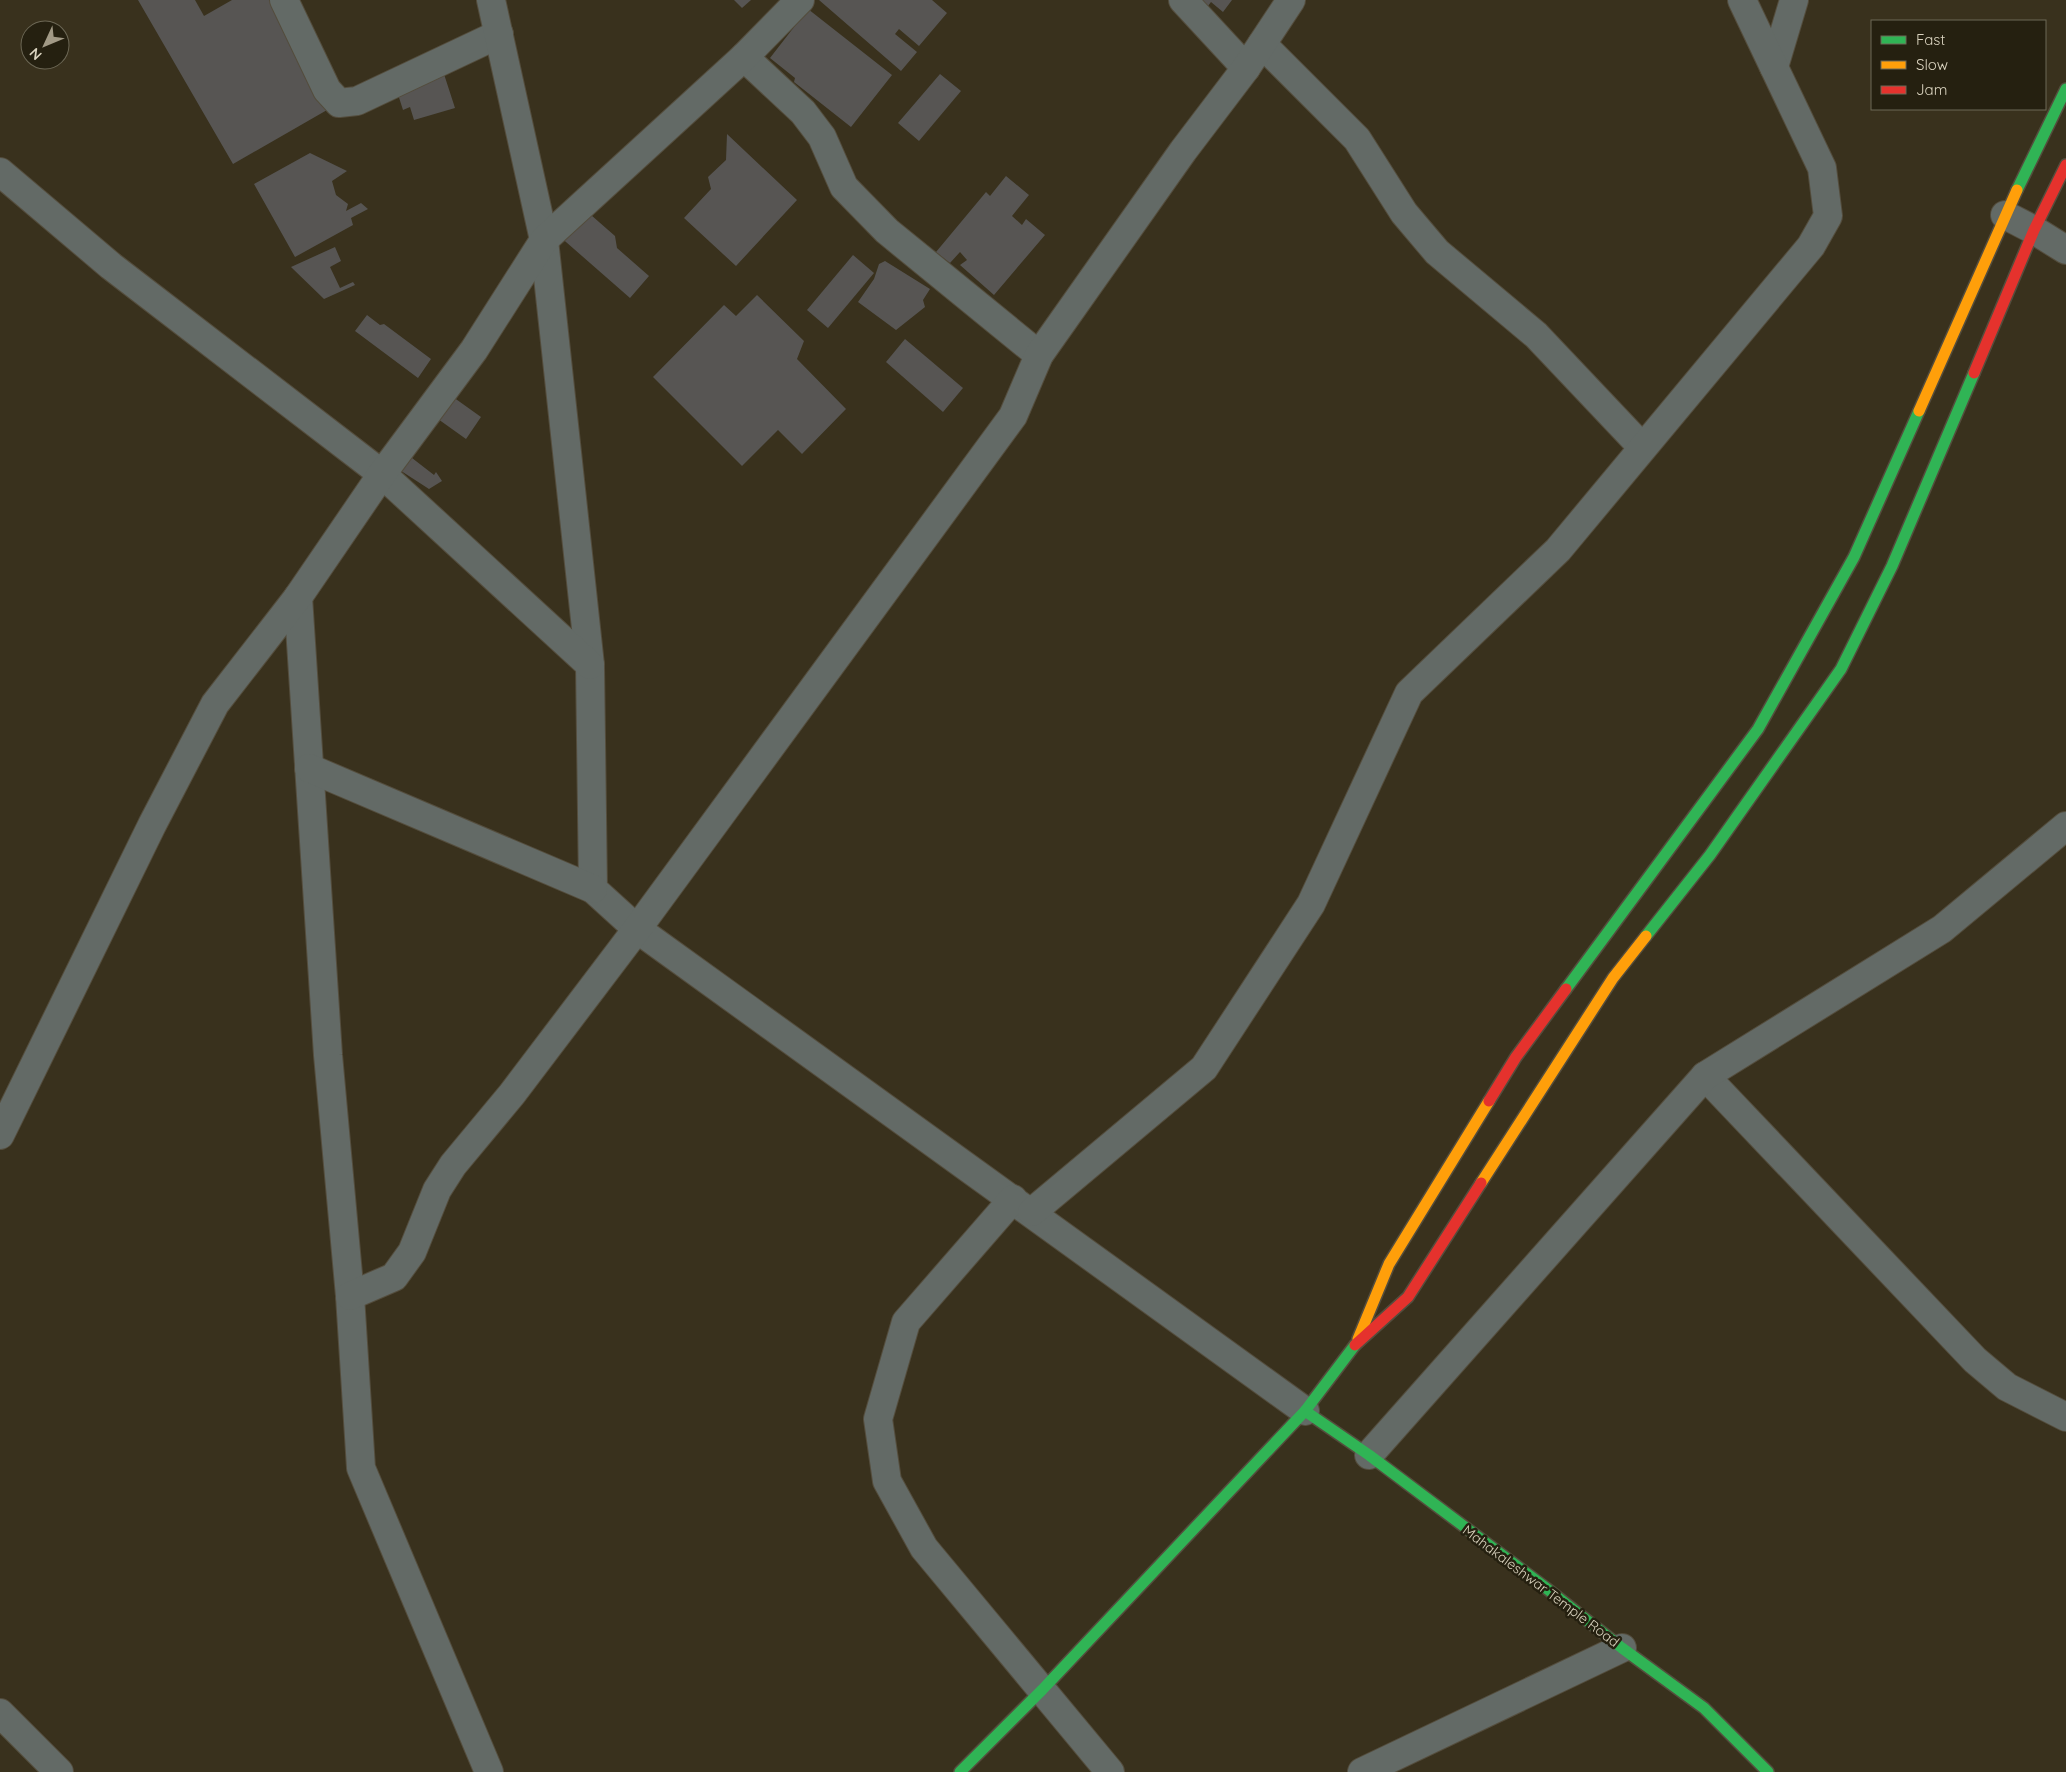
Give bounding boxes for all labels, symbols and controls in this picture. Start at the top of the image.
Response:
north arrow [20,20,70,70]
legend [1871,20,2046,110]
text: Fast [1916,30,1945,49]
text: N [26,44,46,64]
text: Slow [1916,55,1948,74]
text: Jam [1916,80,1947,99]
street label: Mahakaleshwar Temple Road [1459,1521,1623,1651]

